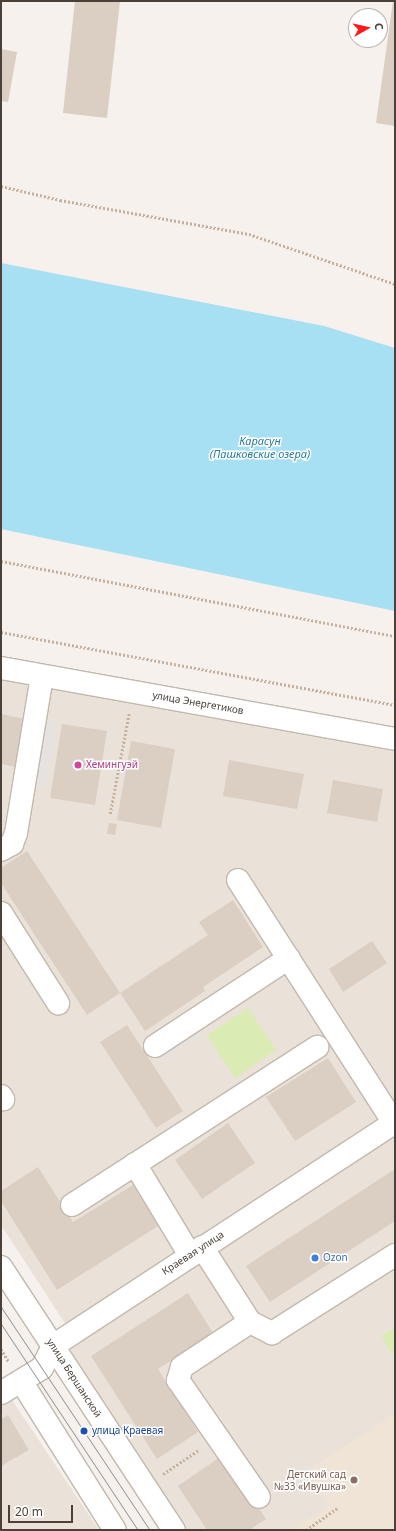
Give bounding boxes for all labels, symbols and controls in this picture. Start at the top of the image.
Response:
north arrow [348,8,388,48]
text: С [371,22,387,31]
water label: Карасун (Пашковские озера) [210,435,310,461]
street label: улица Энергетиков [151,689,245,717]
place label: Хемингуэй [86,759,138,771]
marker: Хемингуэй [73,760,83,770]
street label: Краевая улица [160,1229,226,1277]
place label: Ozon [323,1252,348,1264]
marker: Ozon [310,1253,320,1263]
street label: улица Бершанской [44,1336,104,1420]
place label: улица Краевая [92,1425,163,1437]
marker: улица Краевая [79,1426,89,1436]
place label: Детский сад №33 «Ивушка» [274,1468,346,1492]
marker: Детский сад №33 «Ивушка» [349,1475,359,1485]
scale bar [10,1497,75,1523]
text: 20 m [15,1503,43,1520]

